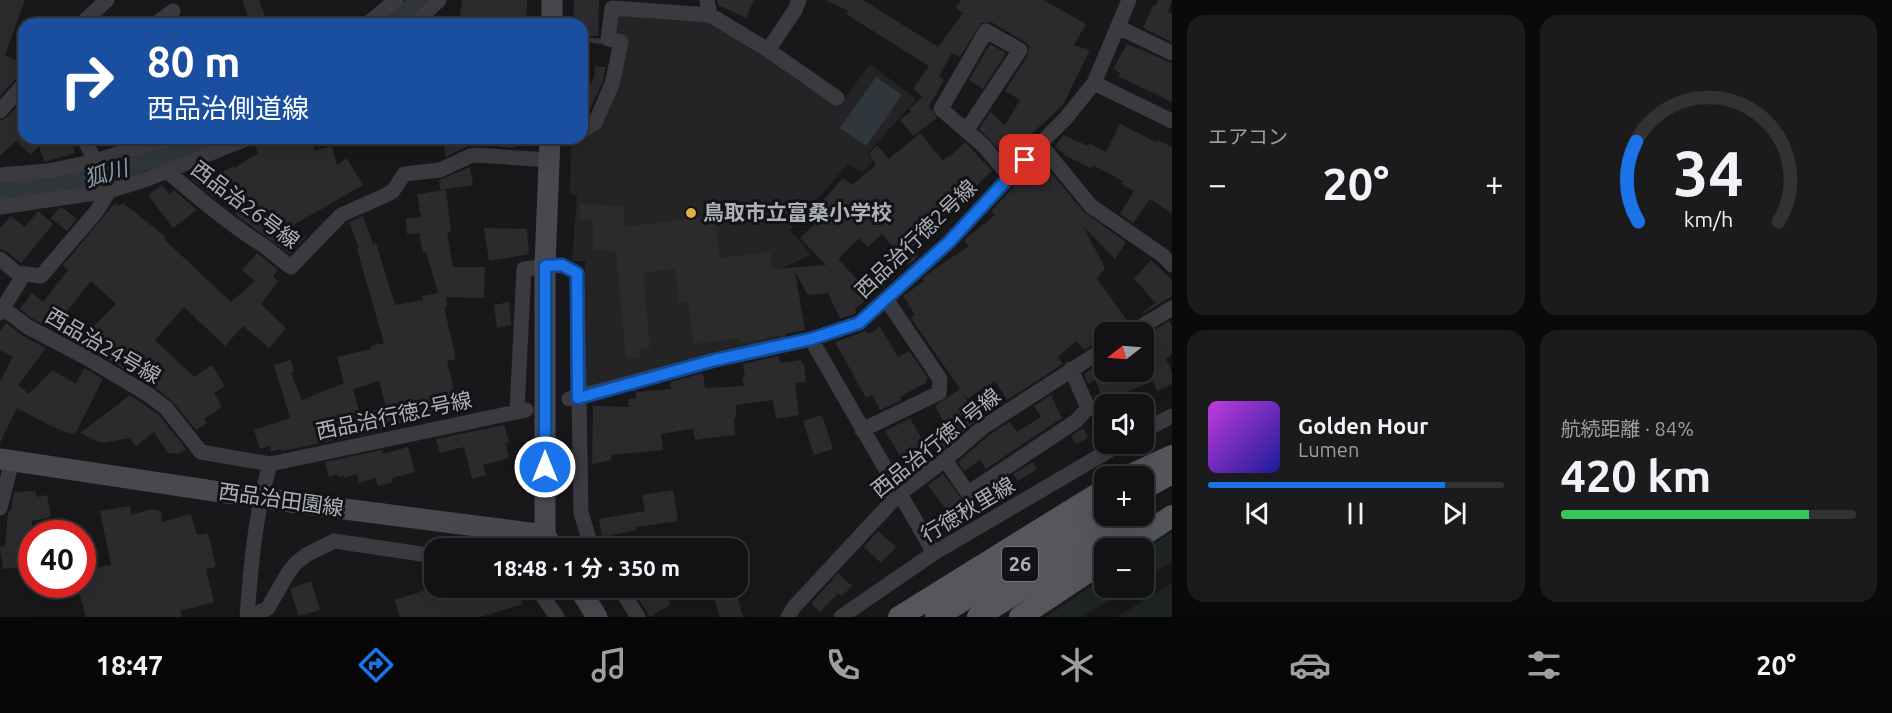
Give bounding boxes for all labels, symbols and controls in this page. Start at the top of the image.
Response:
text: 80 m [147,38,241,85]
icon: right [48,42,126,120]
text: 西品治側道線 [147,93,309,123]
text: エアコン [1208,125,1288,148]
pin [999,134,1050,185]
text: 34 [1673,138,1743,208]
icon: arrive [1008,143,1041,176]
water label: 狐川 [81,154,132,191]
street label: 西品治26号線 [187,156,304,253]
text: 20° [1322,158,1389,209]
text: − [1208,165,1227,202]
text: + [1485,165,1504,202]
street label: 西品治行徳2号線 [850,174,981,302]
place label: 鳥取市立富桑小学校 [703,200,892,224]
marker: 鳥取市立富桑小学校 [684,206,698,220]
text: km/h [1683,207,1733,231]
street label: 西品治24号線 [42,303,165,388]
north arrow [1094,322,1154,382]
map controls [1094,322,1154,598]
street label: 西品治行徳1号線 [866,383,1005,502]
street label: 西品治行徳2号線 [314,387,474,443]
button: sound [1094,394,1154,454]
text: Golden Hour [1298,413,1428,438]
text: 航続距離 · 84% [1561,417,1694,440]
position arrow [513,435,577,499]
text: Lumen [1298,438,1359,461]
text: 420 km [1561,450,1711,501]
button: + [1094,466,1154,526]
street label: 行徳秋里線 [916,472,1019,546]
street label: 西品治田園線 [217,478,345,520]
icon: previous [1241,497,1274,530]
icon: pause [1339,497,1372,530]
icon: next [1438,497,1471,530]
speed limit sign: 40 [18,520,96,598]
button: − [1094,538,1154,598]
road number: 26 [1002,547,1038,581]
text: 18:48 · 1 分 · 350 m [492,555,680,580]
icon: directions [355,644,397,686]
icon: music [588,644,630,686]
icon: phone [822,644,864,686]
icon: climate [1056,644,1098,686]
icon: car [1289,644,1331,686]
icon: filters [1523,644,1565,686]
text: 18:47 [96,650,163,680]
text: 20° [1756,650,1796,680]

